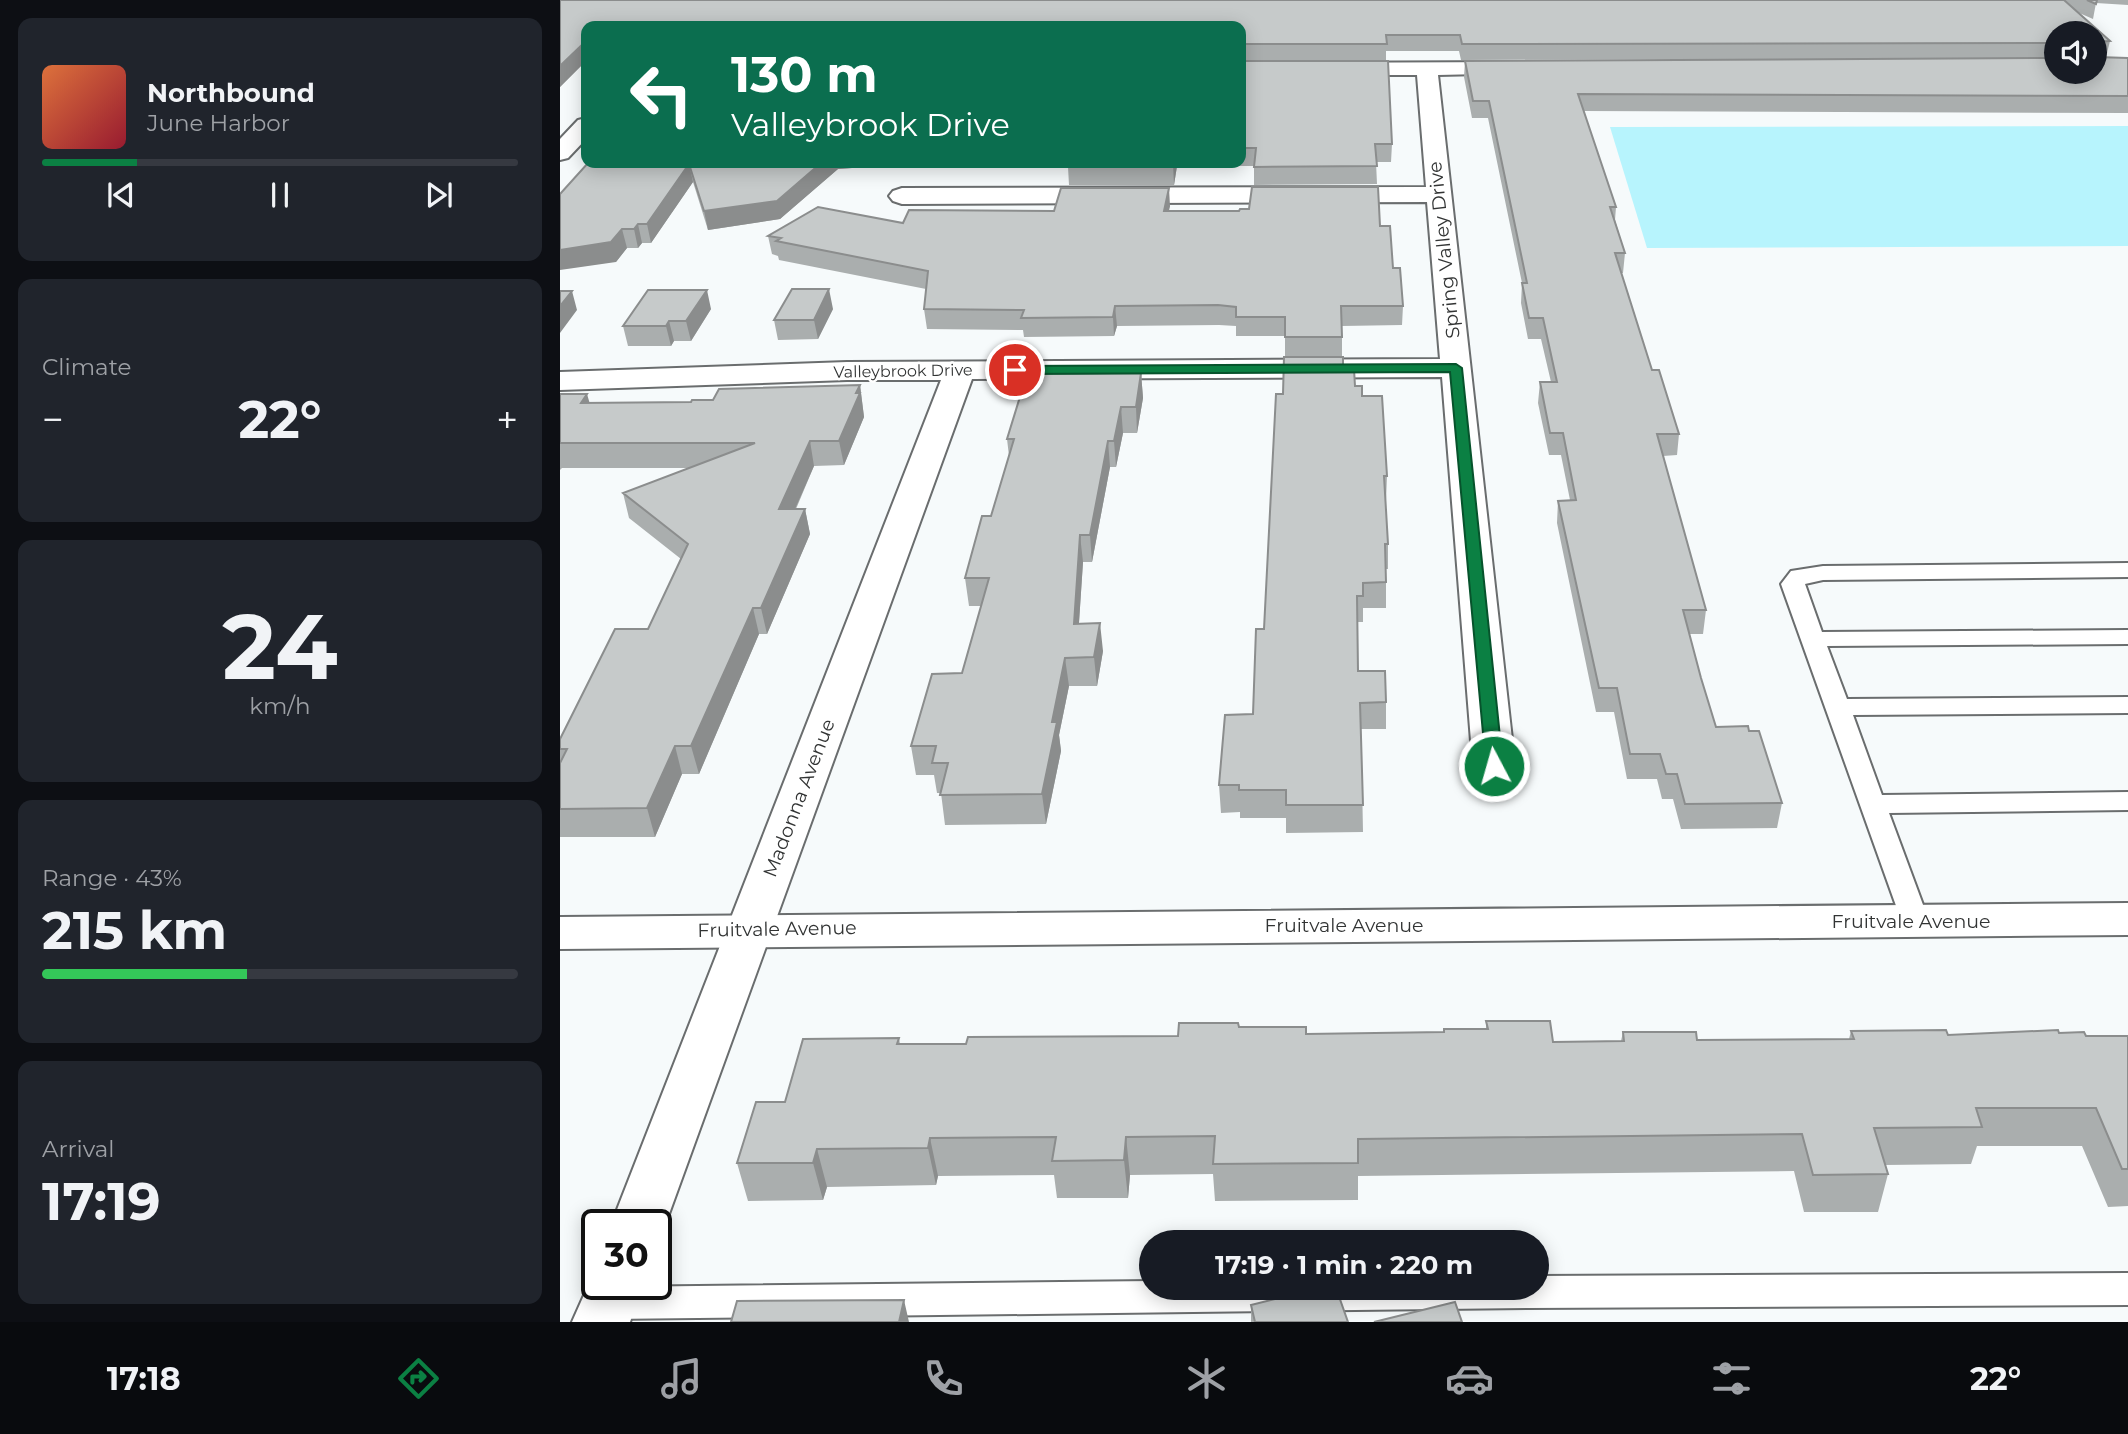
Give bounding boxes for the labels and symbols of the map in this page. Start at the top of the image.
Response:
street label: Spring Valley Drive [1423,160,1465,340]
pin [985,340,1045,400]
street label: Valleybrook Drive [833,360,973,382]
street label: Madonna Avenue [758,716,840,880]
position arrow [1457,729,1531,803]
street label: Fruitvale Avenue [1831,910,1991,933]
street label: Fruitvale Avenue [1264,914,1424,937]
street label: Fruitvale Avenue [697,916,857,942]
speed limit sign: 30 [581,1209,672,1300]

